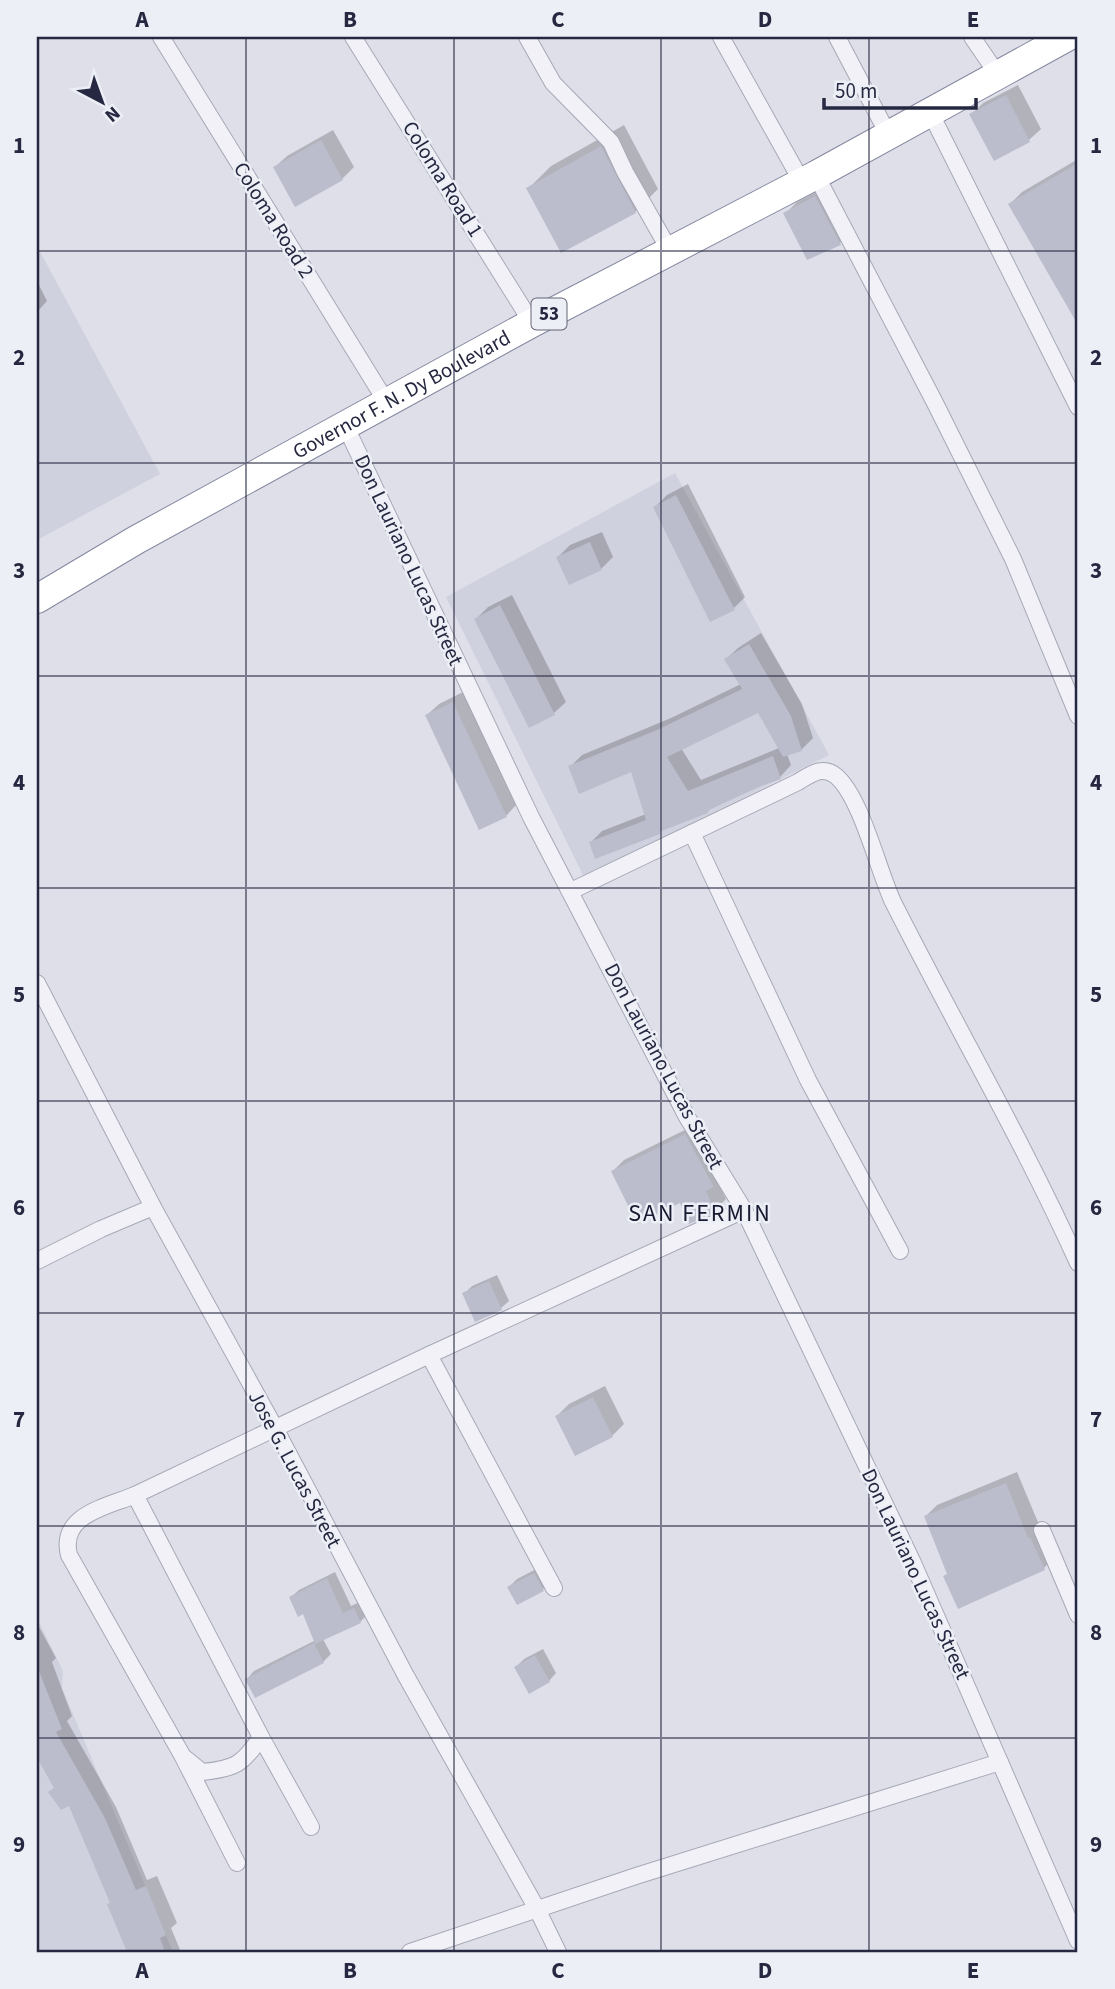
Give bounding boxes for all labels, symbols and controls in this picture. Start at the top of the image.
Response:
text: A [134,3,149,36]
text: B [343,3,357,36]
text: C [551,3,565,36]
text: D [758,3,772,36]
text: E [967,3,979,36]
north arrow [66,66,136,136]
scale bar [824,66,977,110]
text: 50 m [835,76,877,106]
text: N [99,99,126,128]
street label: Coloma Road 1 [395,115,491,243]
text: 1 [13,129,25,162]
text: 1 [1090,129,1102,162]
street label: Coloma Road 2 [226,156,322,284]
road number: 53 [532,298,566,330]
street label: Governor F. N. Dy Boulevard [287,323,516,466]
text: 2 [13,341,25,374]
text: 2 [1090,341,1102,374]
street label: Don Lauriano Lucas Street [347,450,471,670]
text: 3 [13,554,25,587]
text: 3 [1090,554,1102,587]
text: 4 [13,766,25,799]
text: 4 [1090,766,1102,799]
street label: Don Lauriano Lucas Street [597,958,731,1174]
text: 5 [13,978,25,1011]
text: 5 [1090,978,1102,1011]
text: 6 [13,1191,25,1224]
text: 6 [1090,1191,1102,1224]
district label: SAN FERMIN [628,1196,772,1231]
street label: Jose G. Lucas Street [241,1385,349,1553]
text: 7 [13,1403,25,1436]
text: 7 [1090,1403,1102,1436]
street label: Don Lauriano Lucas Street [854,1464,978,1684]
text: 8 [13,1616,25,1649]
text: 8 [1090,1616,1102,1649]
text: 9 [13,1828,25,1861]
text: 9 [1090,1828,1102,1861]
text: A [134,1954,149,1987]
text: B [343,1954,357,1987]
text: C [551,1954,565,1987]
text: D [758,1954,772,1987]
text: E [967,1954,979,1987]

